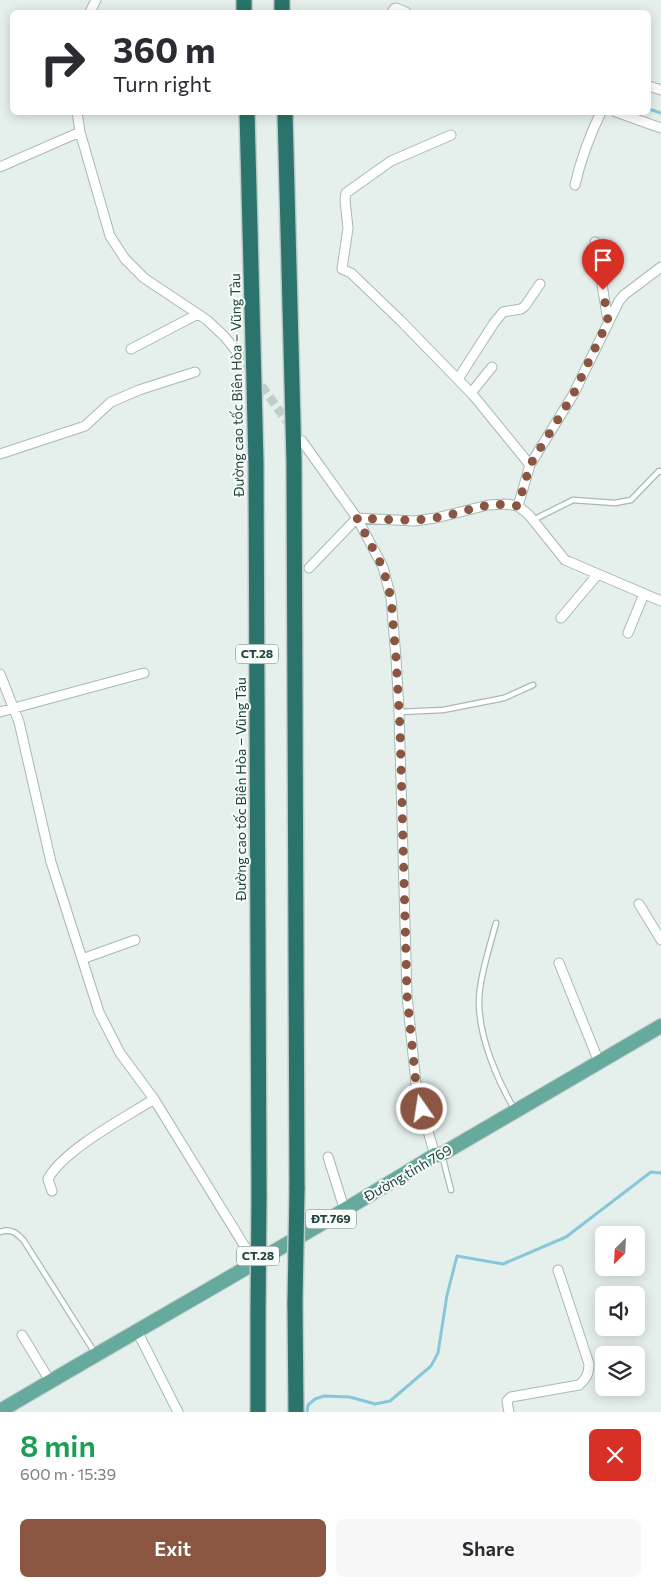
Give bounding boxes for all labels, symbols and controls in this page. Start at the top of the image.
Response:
text: 360 m [113,27,215,70]
icon: right [30,30,95,95]
text: Turn right [113,70,211,97]
pin [582,239,624,290]
icon: arrive [589,246,617,274]
street label: Đường cao tốc Biên Hòa – Vũng Tàu [226,273,247,498]
road number: CT.28 [236,644,278,664]
street label: Đường cao tốc Biên Hòa – Vũng Tàu [232,677,249,902]
position arrow [395,1082,447,1134]
street label: Đường tỉnh 769 [360,1141,455,1205]
road number: ĐT.769 [306,1210,356,1228]
north arrow [595,1226,645,1276]
map controls [595,1226,645,1396]
road number: CT.28 [237,1246,279,1266]
button: sound [595,1286,645,1336]
button: layers [595,1346,645,1396]
text: 8 min [20,1426,96,1463]
button: close [589,1429,641,1481]
text: 600 m · 15:39 [20,1464,116,1483]
button: Exit [20,1519,326,1577]
button: Share [336,1519,641,1577]

